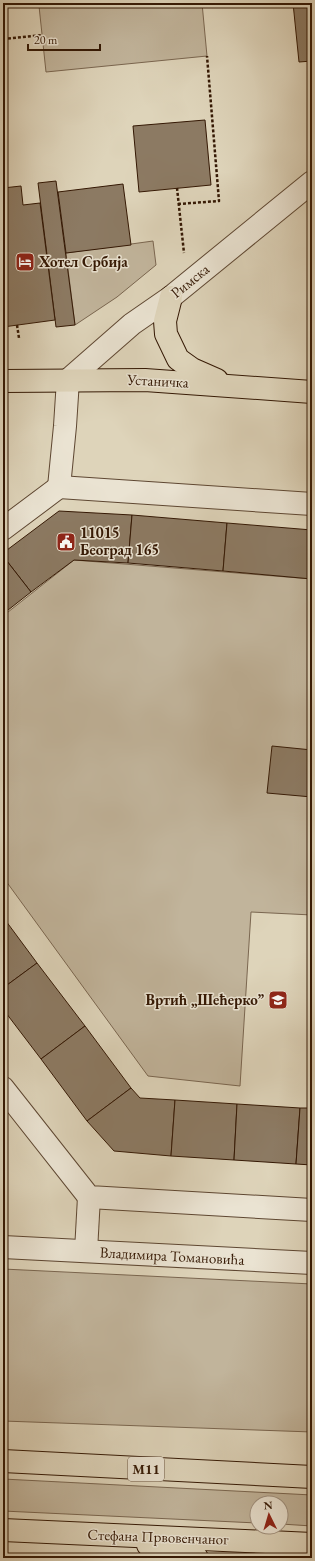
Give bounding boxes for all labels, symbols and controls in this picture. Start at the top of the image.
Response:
scale bar [28,26,100,52]
text: 20 m [34,32,58,48]
hotel icon: Хотел Србија [14,251,36,273]
place label: Хотел Србија [38,252,128,271]
street label: Римска [166,259,213,302]
street label: Устаничка [126,369,189,392]
place label: 11015 Београд 165 [80,523,159,559]
public building icon: 11015 Београд 165 [55,531,77,553]
school or university icon: Вртић „Шећерко” [267,989,289,1011]
place label: Вртић „Шећерко” [146,990,264,1009]
street label: Владимира Томановића [99,1242,245,1269]
road number: M11 [128,1457,164,1481]
north arrow [249,1495,289,1535]
text: N [263,1498,273,1512]
street label: Стефана Првовенчаног [87,1525,230,1548]

